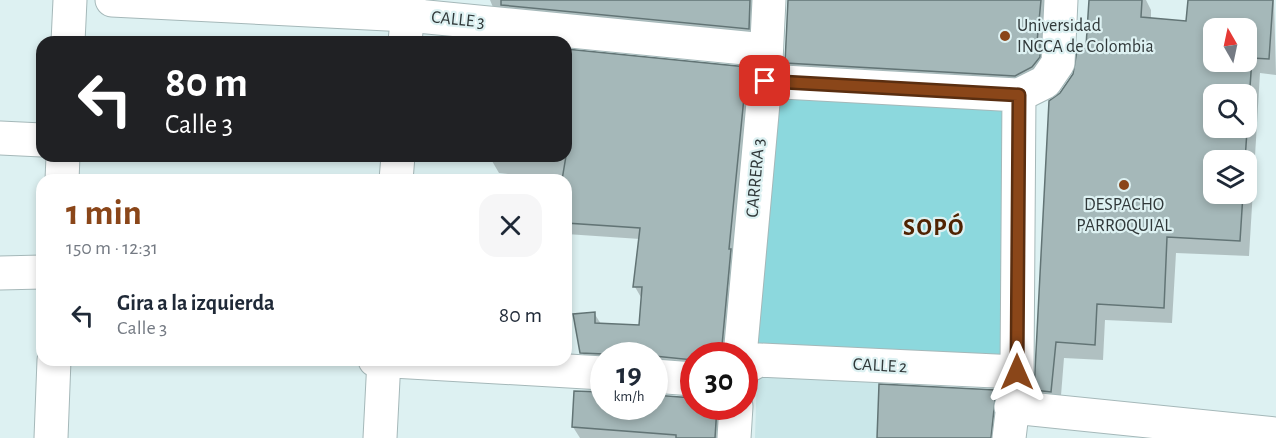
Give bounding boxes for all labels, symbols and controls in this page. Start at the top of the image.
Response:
street label: CALLE 3 [430,8,486,32]
place label: Universidad INCCA de Colombia [1017,17,1154,56]
north arrow [1203,18,1257,72]
map controls [1203,18,1257,204]
marker: Universidad INCCA de Colombia [998,29,1012,43]
pin [739,55,790,106]
icon: left [66,60,144,138]
text: 80 m [165,62,248,104]
icon: arrive [748,64,781,97]
button: search [1203,84,1257,138]
text: Calle 3 [165,111,233,138]
street label: CARRERA 3 [744,138,768,218]
button: layers [1203,150,1257,204]
marker: DESPACHO PARROQUIAL [1117,178,1131,192]
button: close [479,194,542,257]
text: 1 min [66,195,142,231]
place label: DESPACHO PARROQUIAL [1076,196,1172,235]
district label: SOPÓ [903,213,965,240]
text: 150 m · 12:31 [66,238,158,258]
text: Gira a la izquierda [117,292,275,314]
icon: left [66,299,99,332]
text: 80 m [499,304,542,326]
text: Calle 3 [117,318,167,338]
position arrow [985,340,1049,404]
speed limit sign: 30 [680,342,758,420]
street label: CALLE 2 [852,356,908,376]
text: 19 [616,359,642,389]
text: km/h [614,389,644,404]

